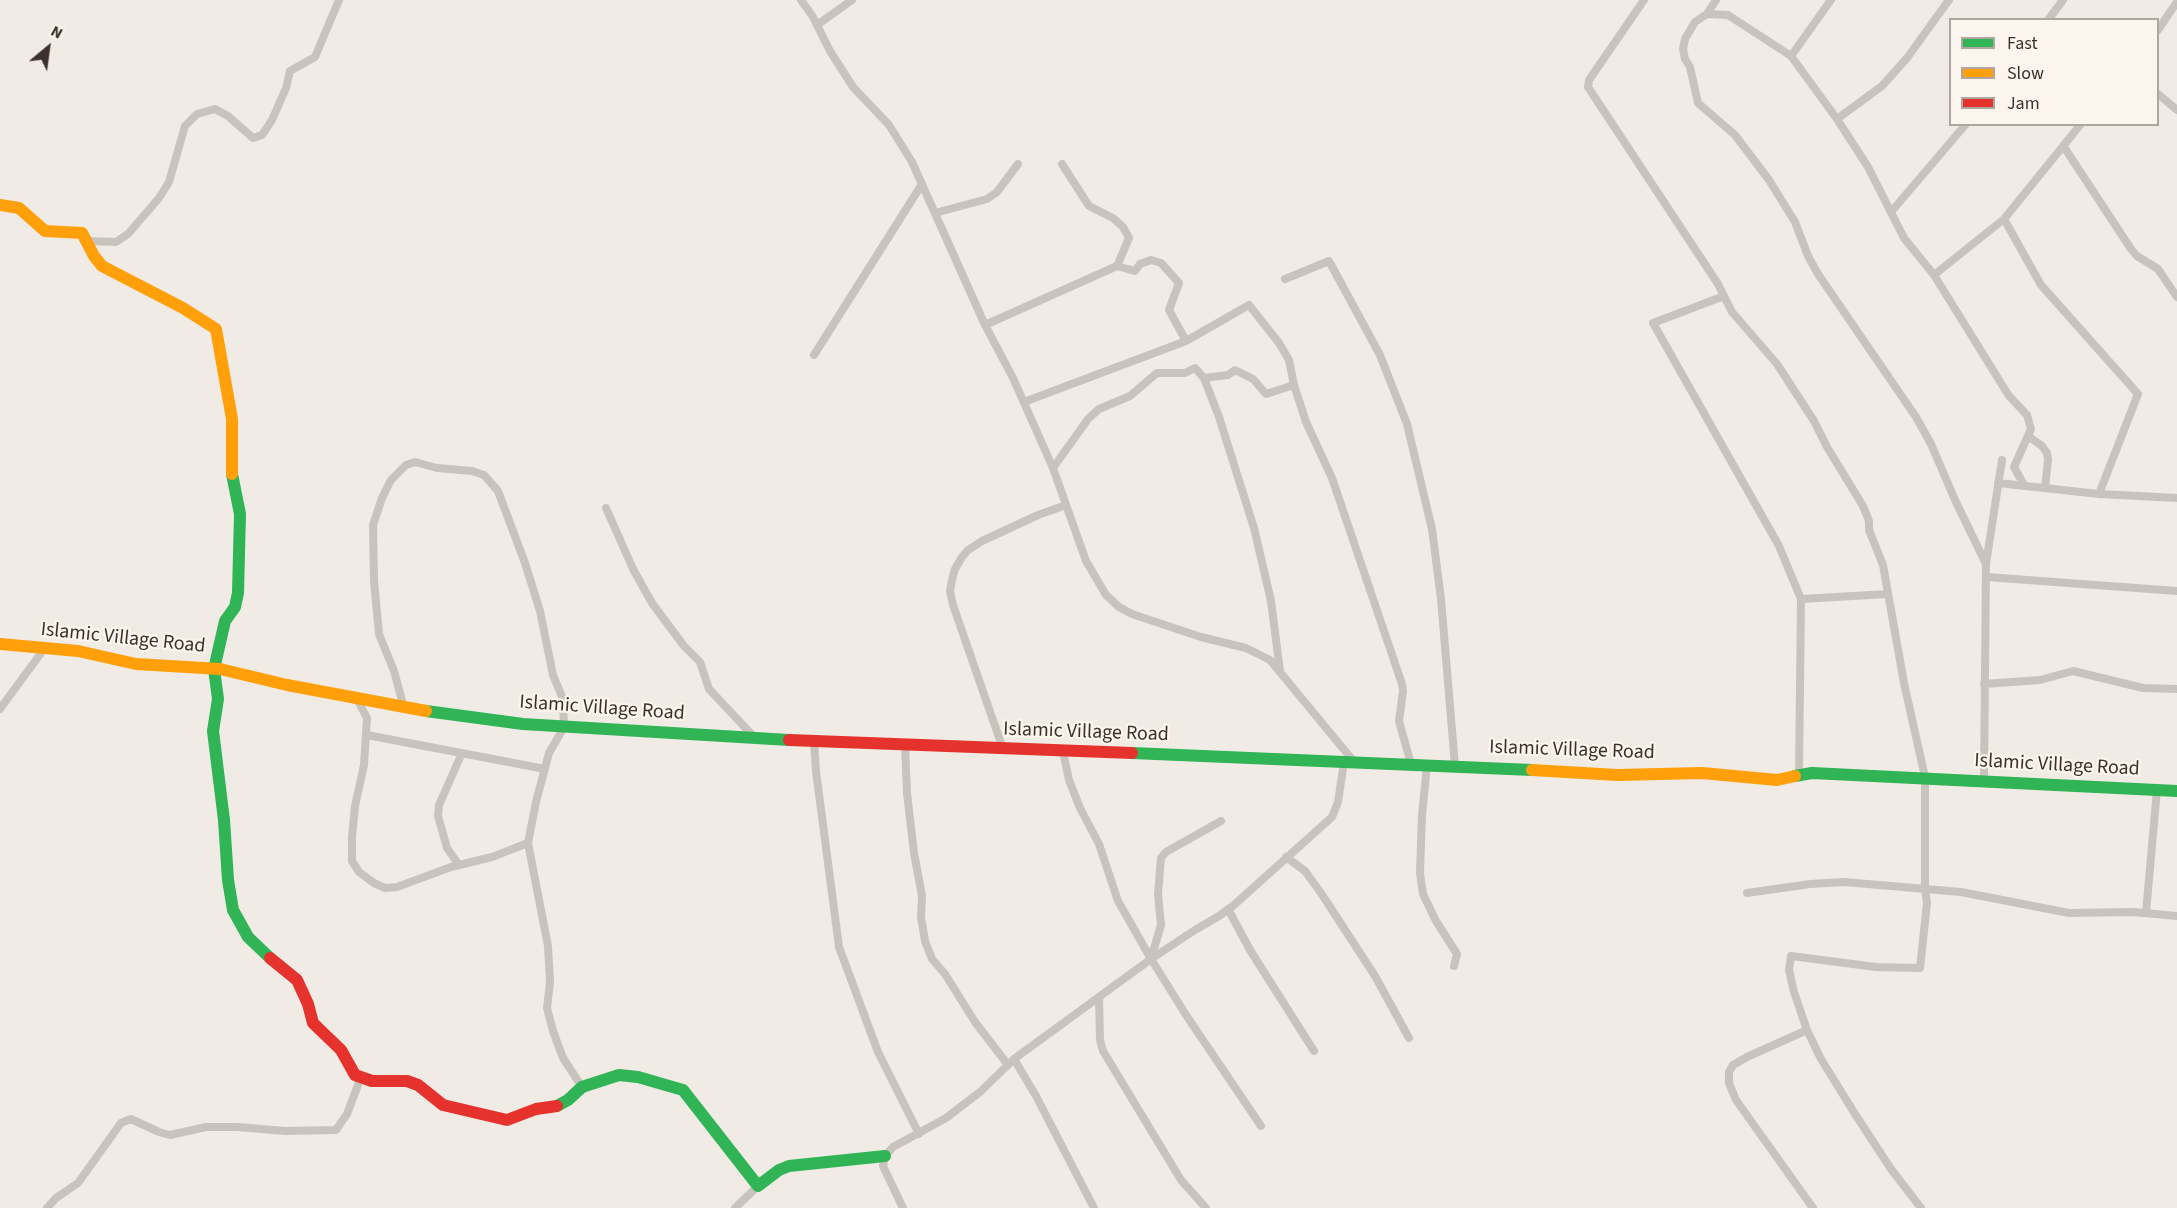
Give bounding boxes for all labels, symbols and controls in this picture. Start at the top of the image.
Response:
north arrow [18,18,78,78]
legend [1949,18,2159,126]
text: N [47,20,67,44]
text: Fast [2007,31,2038,56]
text: Slow [2007,61,2044,86]
text: Jam [2007,91,2040,116]
street label: Islamic Village Road [39,618,207,660]
street label: Islamic Village Road [519,691,685,727]
street label: Islamic Village Road [1003,718,1169,748]
street label: Islamic Village Road [1489,736,1655,766]
street label: Islamic Village Road [1974,750,2140,782]

